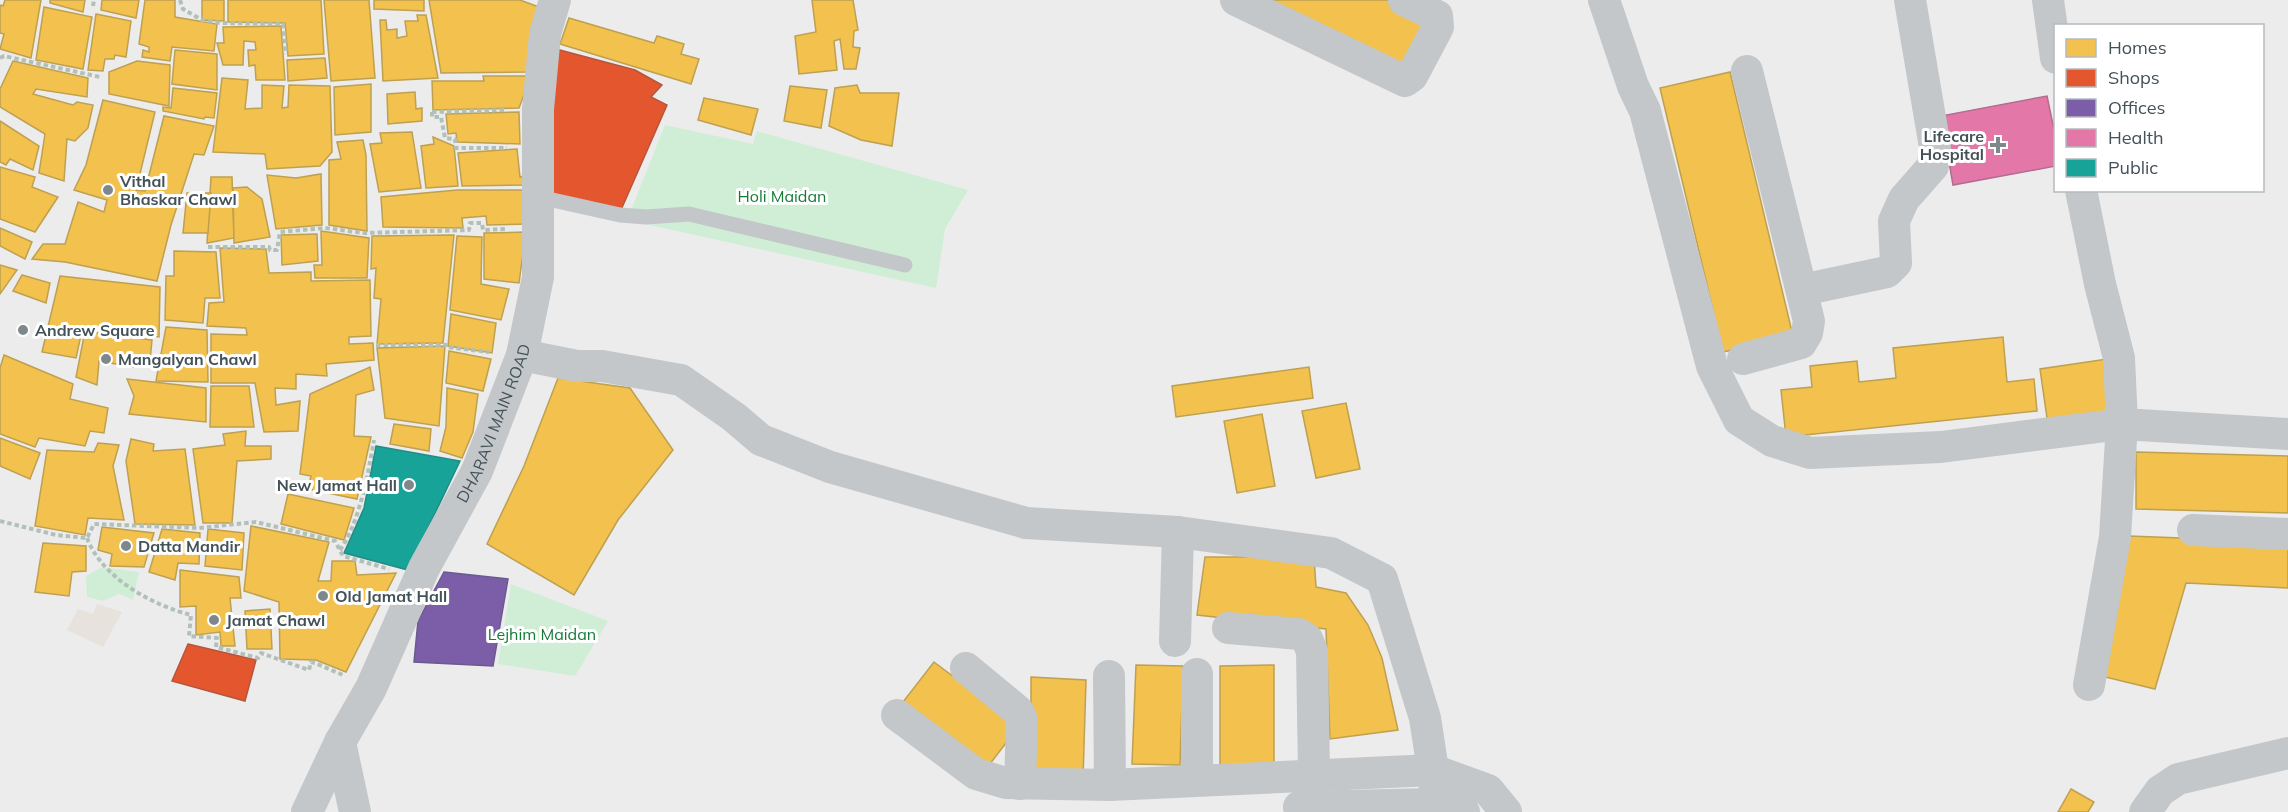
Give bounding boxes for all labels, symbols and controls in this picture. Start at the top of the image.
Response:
legend [2054,24,2264,192]
text: Homes [2108,36,2167,59]
text: Shops [2108,66,2160,89]
text: Offices [2108,96,2166,119]
place label: Lifecare Hospital [1920,126,1984,164]
text: Health [2108,126,2164,149]
marker: Lifecare Hospital [1989,136,2007,154]
text: Public [2108,156,2158,179]
place label: Vithal Bhaskar Chawl [119,171,237,209]
marker: Vithal Bhaskar Chawl [101,183,115,197]
park label: Holi Maidan [738,186,826,206]
place label: Andrew Square [35,320,155,340]
marker: Andrew Square [16,323,30,337]
street label: DHARAVI MAIN ROAD [452,342,534,506]
place label: Mangalyan Chawl [118,349,257,369]
marker: Mangalyan Chawl [99,352,113,366]
place label: New Jamat Hall [277,475,397,495]
marker: New Jamat Hall [402,478,416,492]
place label: Datta Mandir [138,536,241,556]
marker: Datta Mandir [119,539,133,553]
place label: Old Jamat Hall [335,586,447,606]
marker: Old Jamat Hall [316,589,330,603]
place label: Jamat Chawl [226,610,325,630]
marker: Jamat Chawl [207,613,221,627]
park label: Lejhim Maidan [488,624,596,644]

